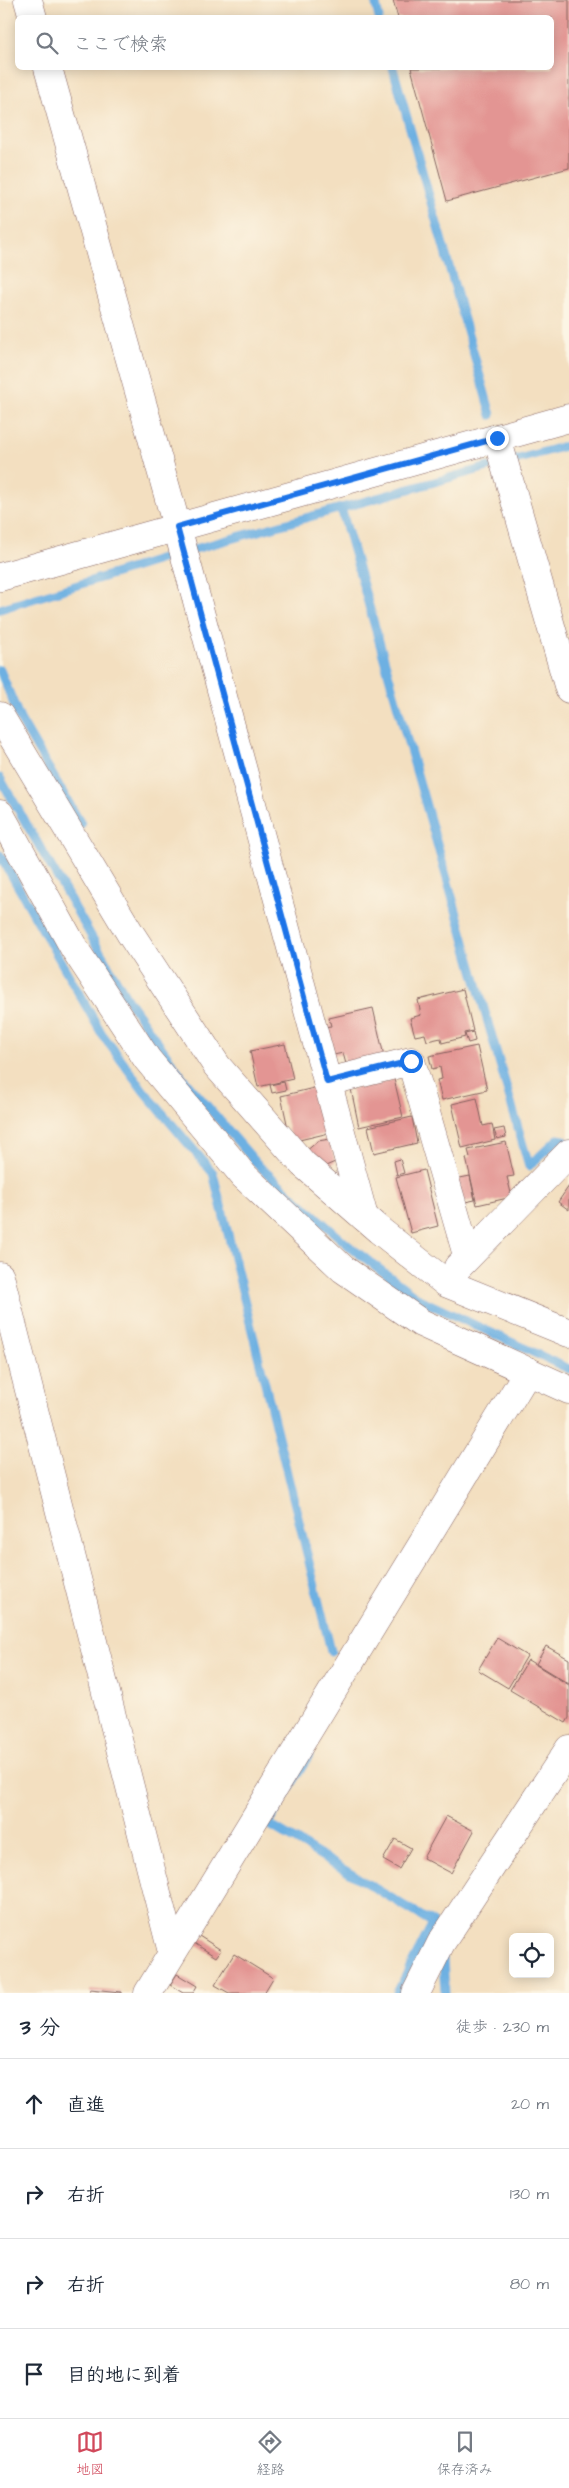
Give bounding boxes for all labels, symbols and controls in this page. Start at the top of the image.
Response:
search box [15,15,554,70]
icon: search [33,29,61,57]
text: ここで検索 [73,31,168,58]
route end [486,427,509,450]
route start [400,1050,423,1073]
map controls [509,1933,554,1978]
button: locate [509,1933,554,1978]
text: 3 分 [20,2013,60,2042]
text: 徒歩 · 230 m [456,2016,549,2038]
icon: ahead [20,2090,48,2118]
text: 直進 [67,2092,105,2119]
text: 20 m [511,2093,549,2115]
icon: right [20,2180,48,2208]
text: 右折 [67,2182,105,2209]
text: 130 m [510,2183,549,2205]
icon: right [20,2270,48,2298]
text: 右折 [67,2272,105,2299]
text: 80 m [510,2273,549,2295]
icon: arrive [20,2360,48,2388]
text: 目的地に到着 [67,2362,181,2389]
tab: 地図 [76,2428,104,2480]
tab: 経路 [256,2428,284,2480]
tab: 保存済み [437,2428,493,2480]

